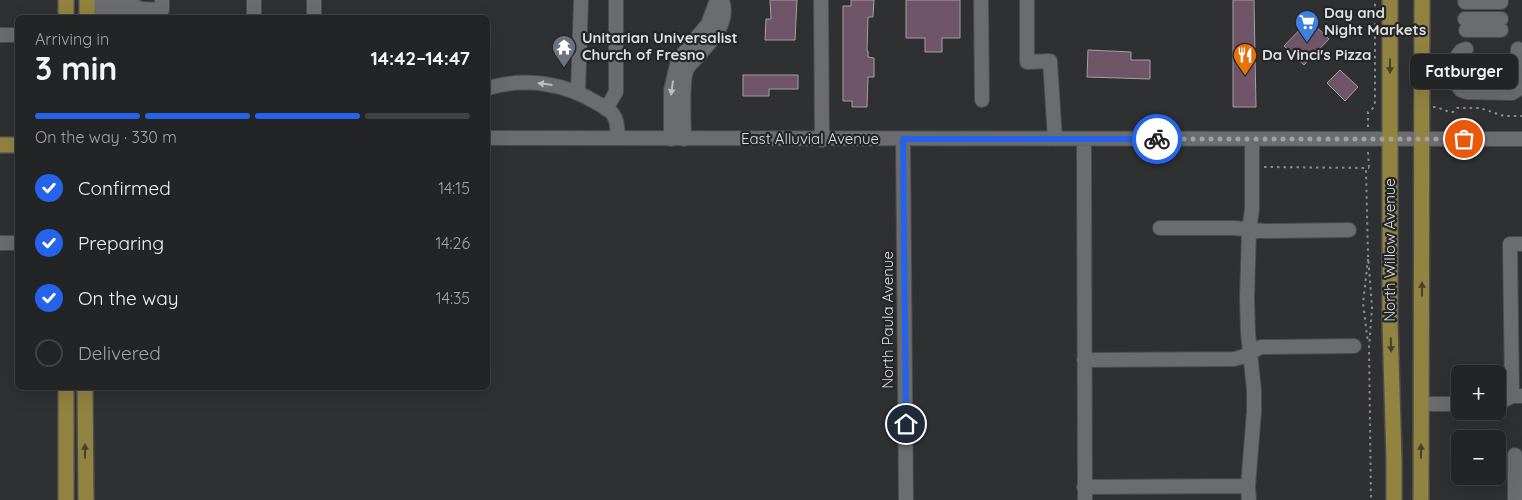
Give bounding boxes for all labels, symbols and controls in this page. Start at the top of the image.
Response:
place label: Day and Night Markets [1324,3,1426,39]
supermarket icon: Day and Night Markets [1294,9,1320,43]
place label: Unitarian Universalist Church of Fresno [582,28,738,64]
text: Arriving in [35,29,109,49]
temple icon: Unitarian Universalist Church of Fresno [551,34,577,68]
restaurant icon: Da Vinci's Pizza [1232,42,1258,76]
place label: Da Vinci's Pizza [1262,45,1371,64]
text: 14:42–14:47 [370,46,470,70]
text: 3 min [35,48,117,88]
callout: Fatburger [1410,54,1518,89]
one-way arrow [1386,58,1394,74]
text: Fatburger [1425,61,1503,81]
one-way arrow [536,80,552,88]
one-way arrow [668,80,676,96]
courier [1132,114,1182,164]
pin [1443,118,1485,160]
icon: bike [1143,125,1171,153]
icon: bag [1450,125,1478,153]
text: On the way · 330 m [35,127,177,147]
street label: East Alluvial Avenue [741,129,879,148]
icon: check [35,174,63,202]
text: Confirmed [78,176,171,200]
text: 14:15 [438,178,470,198]
street label: North Willow Avenue [1380,178,1399,322]
icon: check [35,229,63,257]
text: Preparing [78,231,164,255]
text: 14:26 [435,233,470,253]
street label: North Paula Avenue [878,251,897,389]
one-way arrow [1418,281,1426,297]
icon: check [35,284,63,312]
text: On the way [78,286,179,310]
text: 14:35 [436,288,470,308]
one-way arrow [1387,337,1395,353]
text: Delivered [78,341,161,365]
map controls [1451,365,1506,485]
button: + [1451,365,1506,420]
pin [885,403,927,445]
icon: home [892,410,920,438]
button: − [1451,430,1506,485]
one-way arrow [81,443,89,459]
one-way arrow [1417,443,1425,459]

